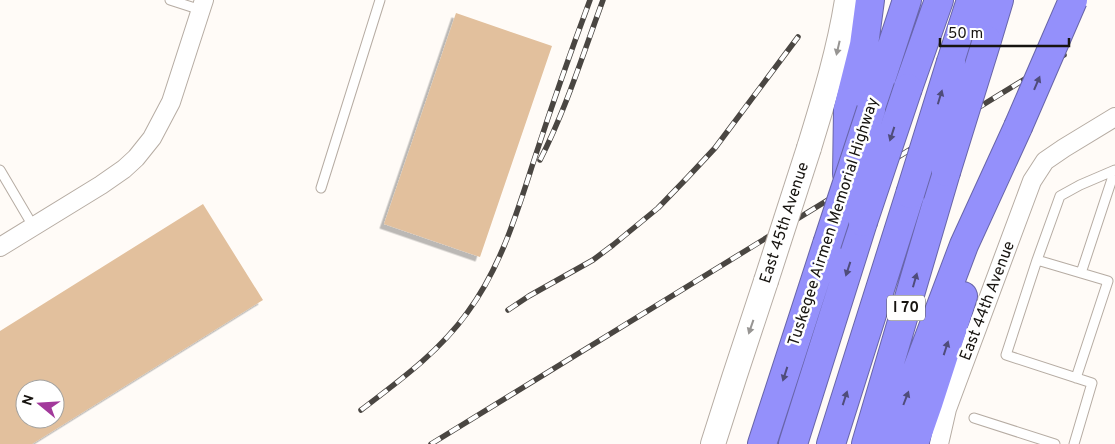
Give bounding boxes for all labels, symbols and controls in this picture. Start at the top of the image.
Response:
scale bar [940,15,1069,47]
text: 50 m [948,25,983,44]
one-way arrow [834,40,842,55]
one-way arrow [1034,76,1042,90]
one-way arrow [936,89,944,104]
street label: Tuskegee Airmen Memorial Highway [784,95,884,349]
one-way arrow [888,127,896,142]
street label: East 45th Avenue [756,160,814,286]
street label: East 44th Avenue [956,238,1020,364]
one-way arrow [844,261,852,276]
one-way arrow [911,272,919,287]
road number: I 70 [887,296,925,320]
one-way arrow [747,320,754,335]
one-way arrow [943,340,951,355]
one-way arrow [780,367,788,382]
north arrow [15,379,65,429]
one-way arrow [842,390,850,405]
one-way arrow [903,391,910,406]
text: N [19,393,39,408]

